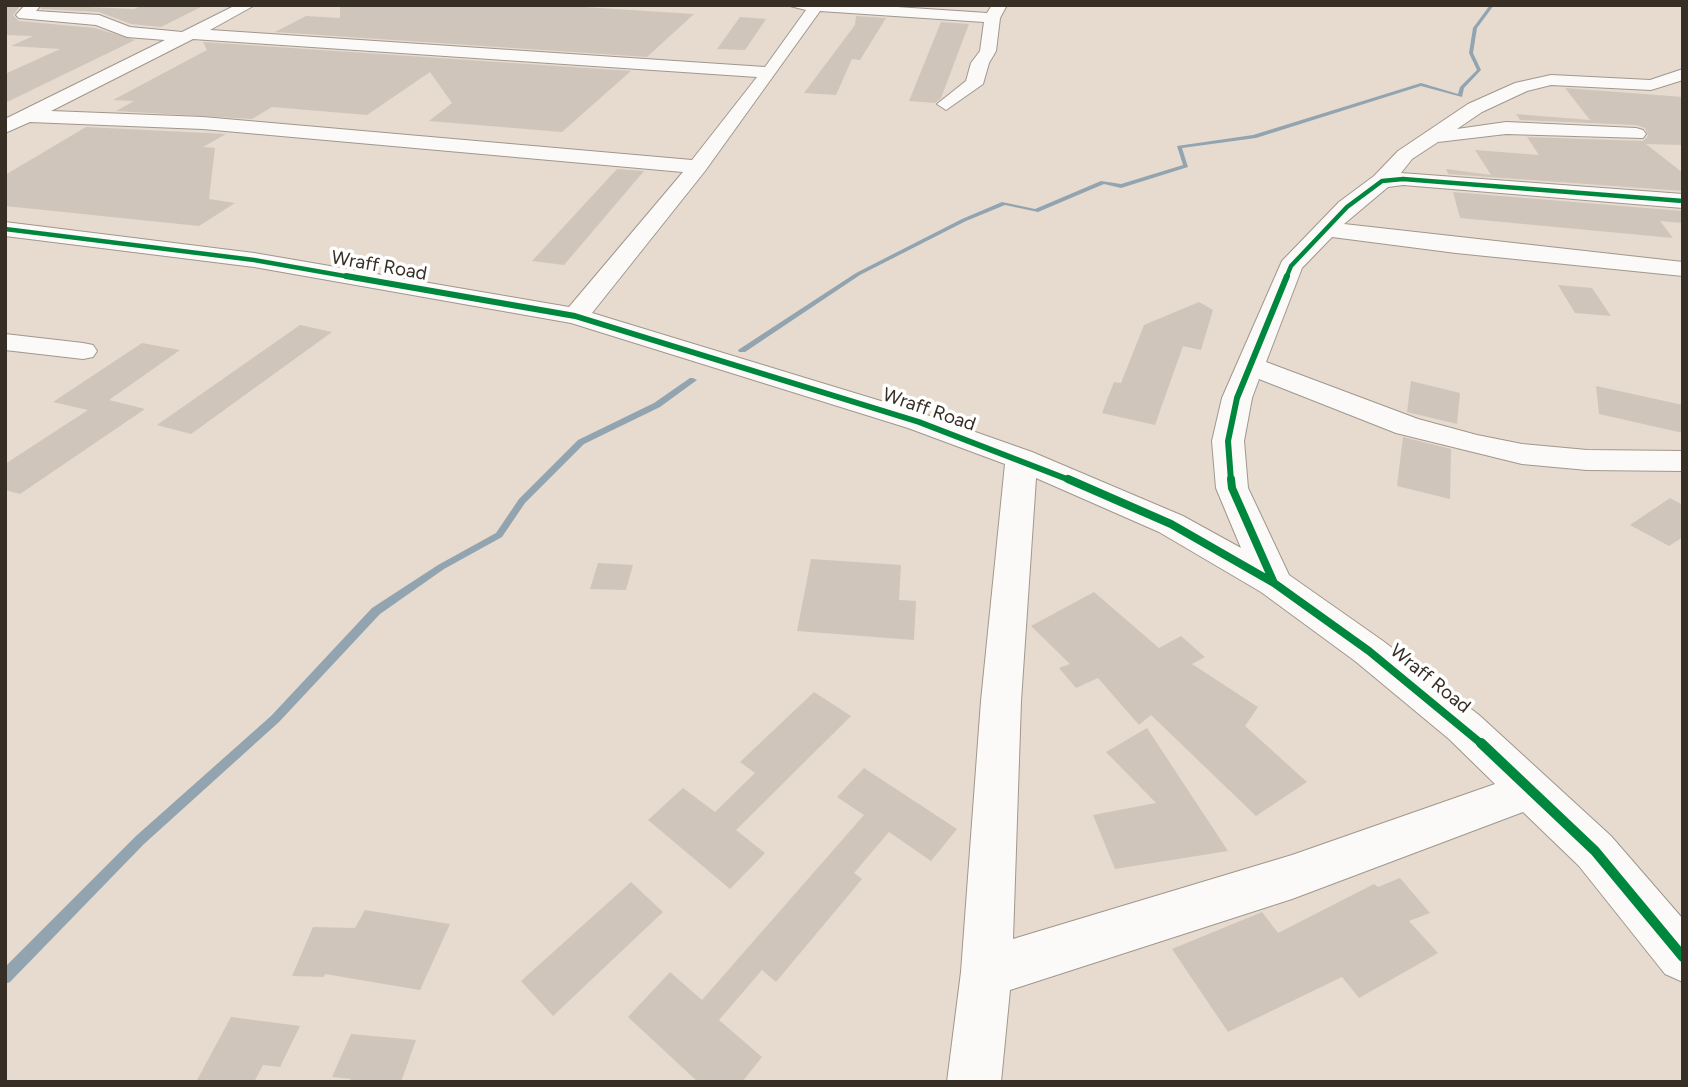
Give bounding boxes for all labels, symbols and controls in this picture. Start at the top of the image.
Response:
street label: Wraff Road [329,246,429,286]
street label: Wraff Road [880,383,978,437]
street label: Wraff Road [1385,640,1475,718]

